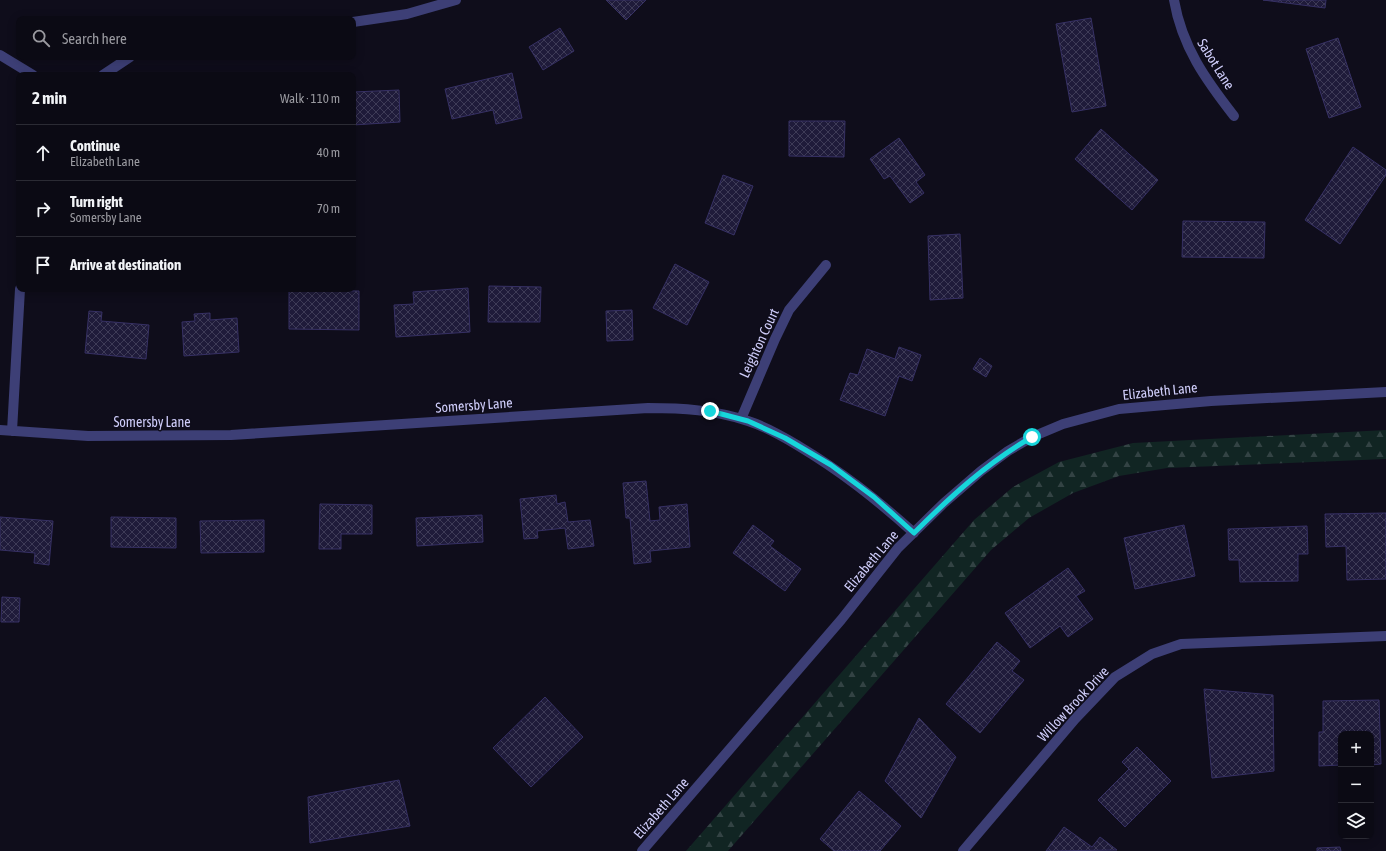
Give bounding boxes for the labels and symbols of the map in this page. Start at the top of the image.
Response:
street label: Sabot Lane [1194,36,1238,92]
street label: Leighton Court [736,306,782,380]
street label: Elizabeth Lane [1122,379,1198,403]
street label: Somersby Lane [435,394,513,416]
route end [701,402,719,420]
street label: Somersby Lane [113,414,191,430]
route start [1023,428,1041,446]
street label: Elizabeth Lane [841,527,901,595]
street label: Willow Brook Drive [1034,663,1112,745]
street label: Elizabeth Lane [630,774,692,842]

